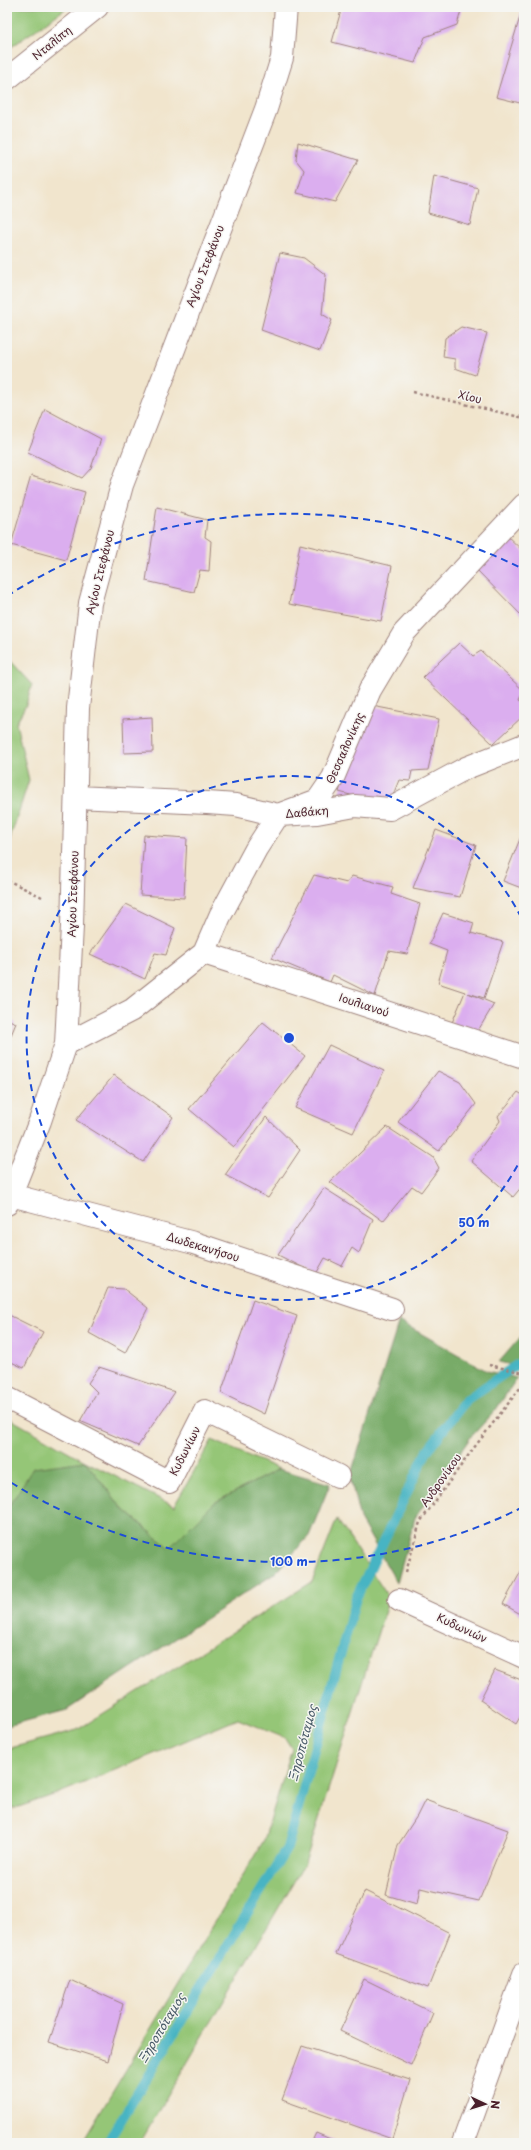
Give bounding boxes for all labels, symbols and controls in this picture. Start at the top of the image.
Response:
street label: Νταλίπη [28,21,75,64]
street label: Αγίου Στεφάνου [181,222,228,309]
street label: Χίου [457,386,484,407]
street label: Αγίου Στεφάνου [81,528,118,616]
street label: Θεσσαλονίκης [321,709,368,786]
street label: Δαβάκη [285,801,329,822]
street label: Αγίου Στεφάνου [62,850,83,938]
street label: Ιουλιανού [337,988,391,1021]
centre of rings [282,1031,296,1045]
text: 50 m [458,1213,490,1231]
street label: Δωδεκανήσου [165,1227,242,1266]
street label: Κυδωνίων [165,1423,204,1479]
street label: Ανδρονίκου [416,1449,465,1510]
text: 100 m [270,1552,308,1570]
street label: Κυδωνιών [434,1608,490,1647]
water label: Ξηροπόταμος [283,1702,321,1783]
water label: Ξηροπόταμος [133,1988,190,2066]
north arrow [465,2084,505,2124]
text: N [487,2100,504,2110]

